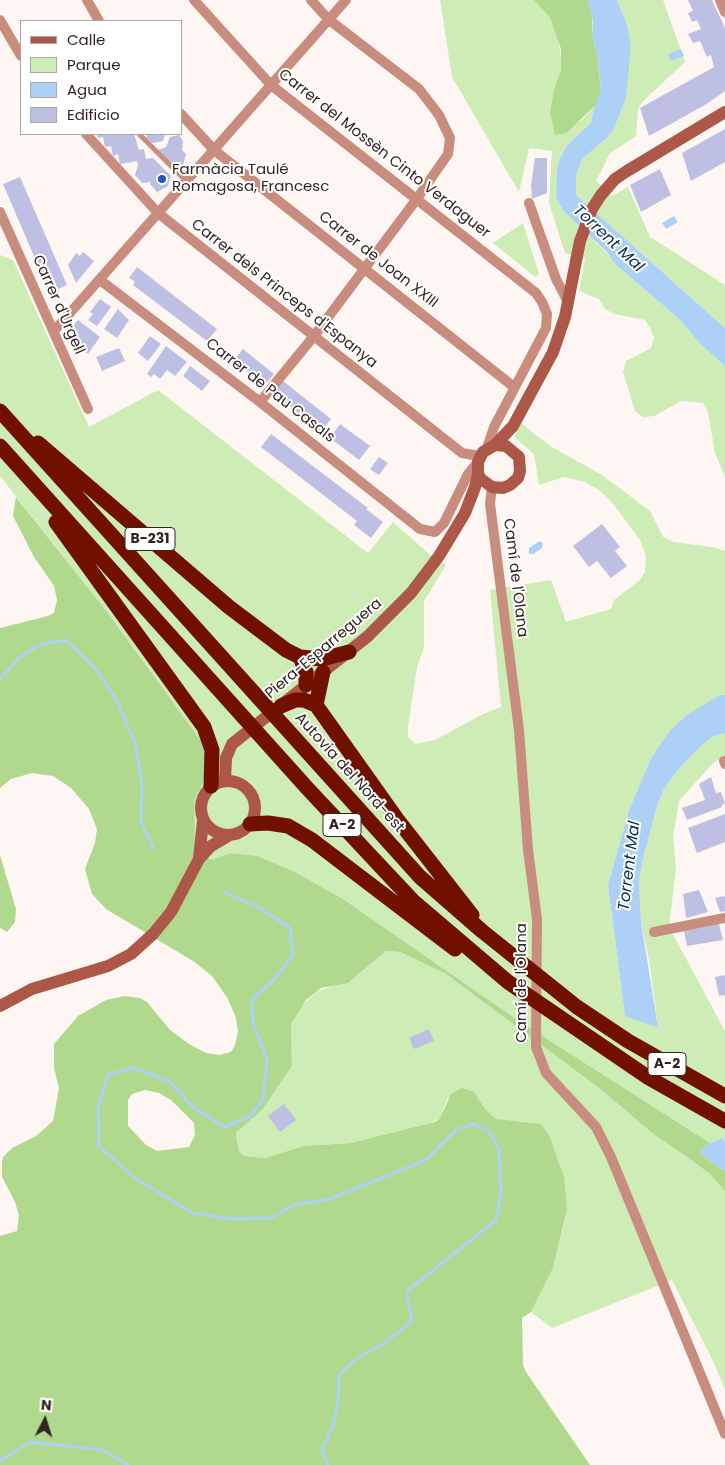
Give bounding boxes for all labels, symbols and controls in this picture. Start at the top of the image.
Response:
legend [20,20,182,135]
text: Calle [67,29,105,50]
text: Parque [67,54,120,75]
street label: Carrer del Mossèn Cinto Verdaguer [274,66,494,242]
text: Agua [67,79,107,100]
text: Edificio [67,104,120,125]
place label: Farmàcia Taulé Romagosa, Francesc [172,161,329,196]
marker: Farmàcia Taulé Romagosa, Francesc [156,173,168,185]
water label: Torrent Mal [569,201,647,277]
street label: Carrer de Joan XXIII [315,208,441,312]
street label: Carrer dels Princeps d'Espanya [187,216,381,372]
street label: Carrer d'Urgell [28,253,88,357]
street label: Carrer de Pau Casals [202,335,338,447]
street label: Camí de l'Olana [499,517,531,639]
road number: B-231 [125,528,175,550]
street label: Piera-Esparreguera [262,595,386,703]
street label: Autovia del Nord-est [290,709,408,837]
road number: A-2 [323,814,361,836]
water label: Torrent Mal [615,820,645,912]
street label: Camí de l'Olana [513,923,531,1043]
road number: A-2 [648,1052,686,1076]
north arrow [20,1395,70,1445]
text: N [40,1395,52,1415]

